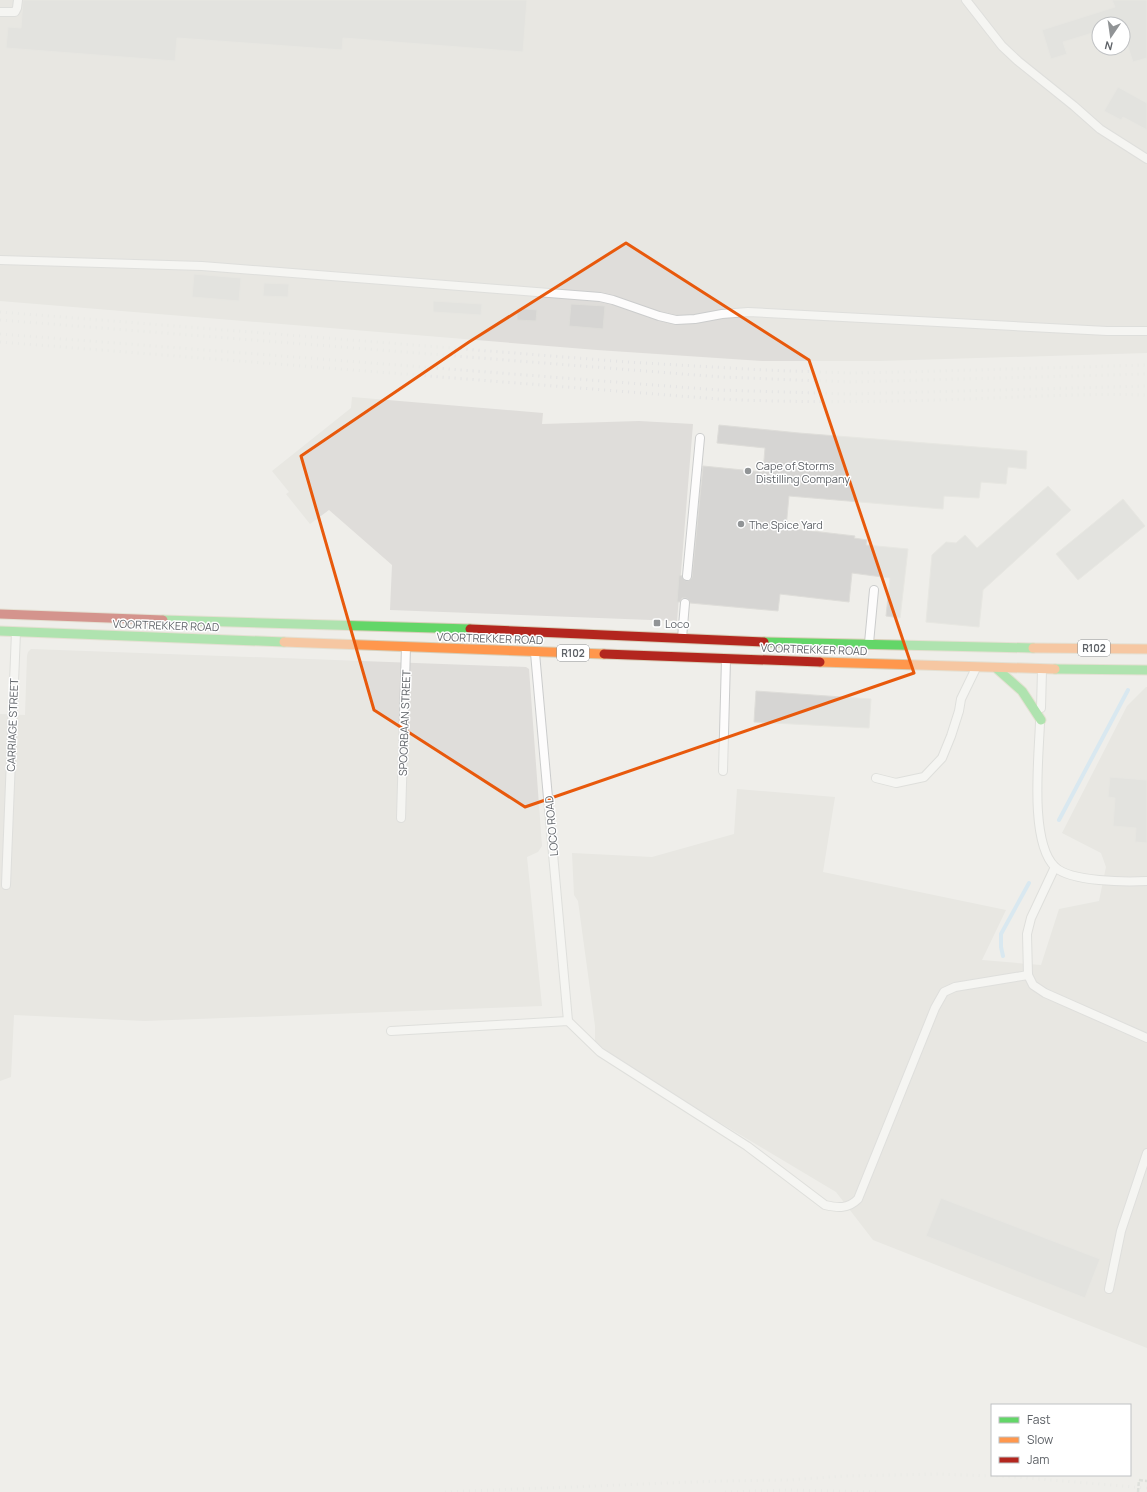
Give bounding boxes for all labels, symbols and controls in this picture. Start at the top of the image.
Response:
north arrow [1091,16,1131,56]
text: N [1103,38,1114,54]
place label: Cape of Storms Distilling Company [756,458,850,486]
marker: Cape of Storms Distilling Company [743,466,753,476]
place label: The Spice Yard [749,517,823,532]
marker: The Spice Yard [736,519,746,529]
street label: VOORTREKKER ROAD [113,616,219,634]
place label: Loco [665,616,690,631]
marker: Loco [652,618,662,628]
street label: VOORTREKKER ROAD [437,629,543,647]
street label: VOORTREKKER ROAD [761,640,867,658]
road number: R102 [1078,640,1110,656]
road number: R102 [557,645,589,661]
street label: SPOORBAAN STREET [395,669,413,776]
street label: CARRIAGE STREET [3,678,21,772]
street label: LOCO ROAD [541,795,561,857]
legend [991,1404,1131,1476]
text: Fast [1027,1411,1051,1428]
text: Slow [1027,1431,1053,1448]
text: Jam [1027,1451,1049,1468]

